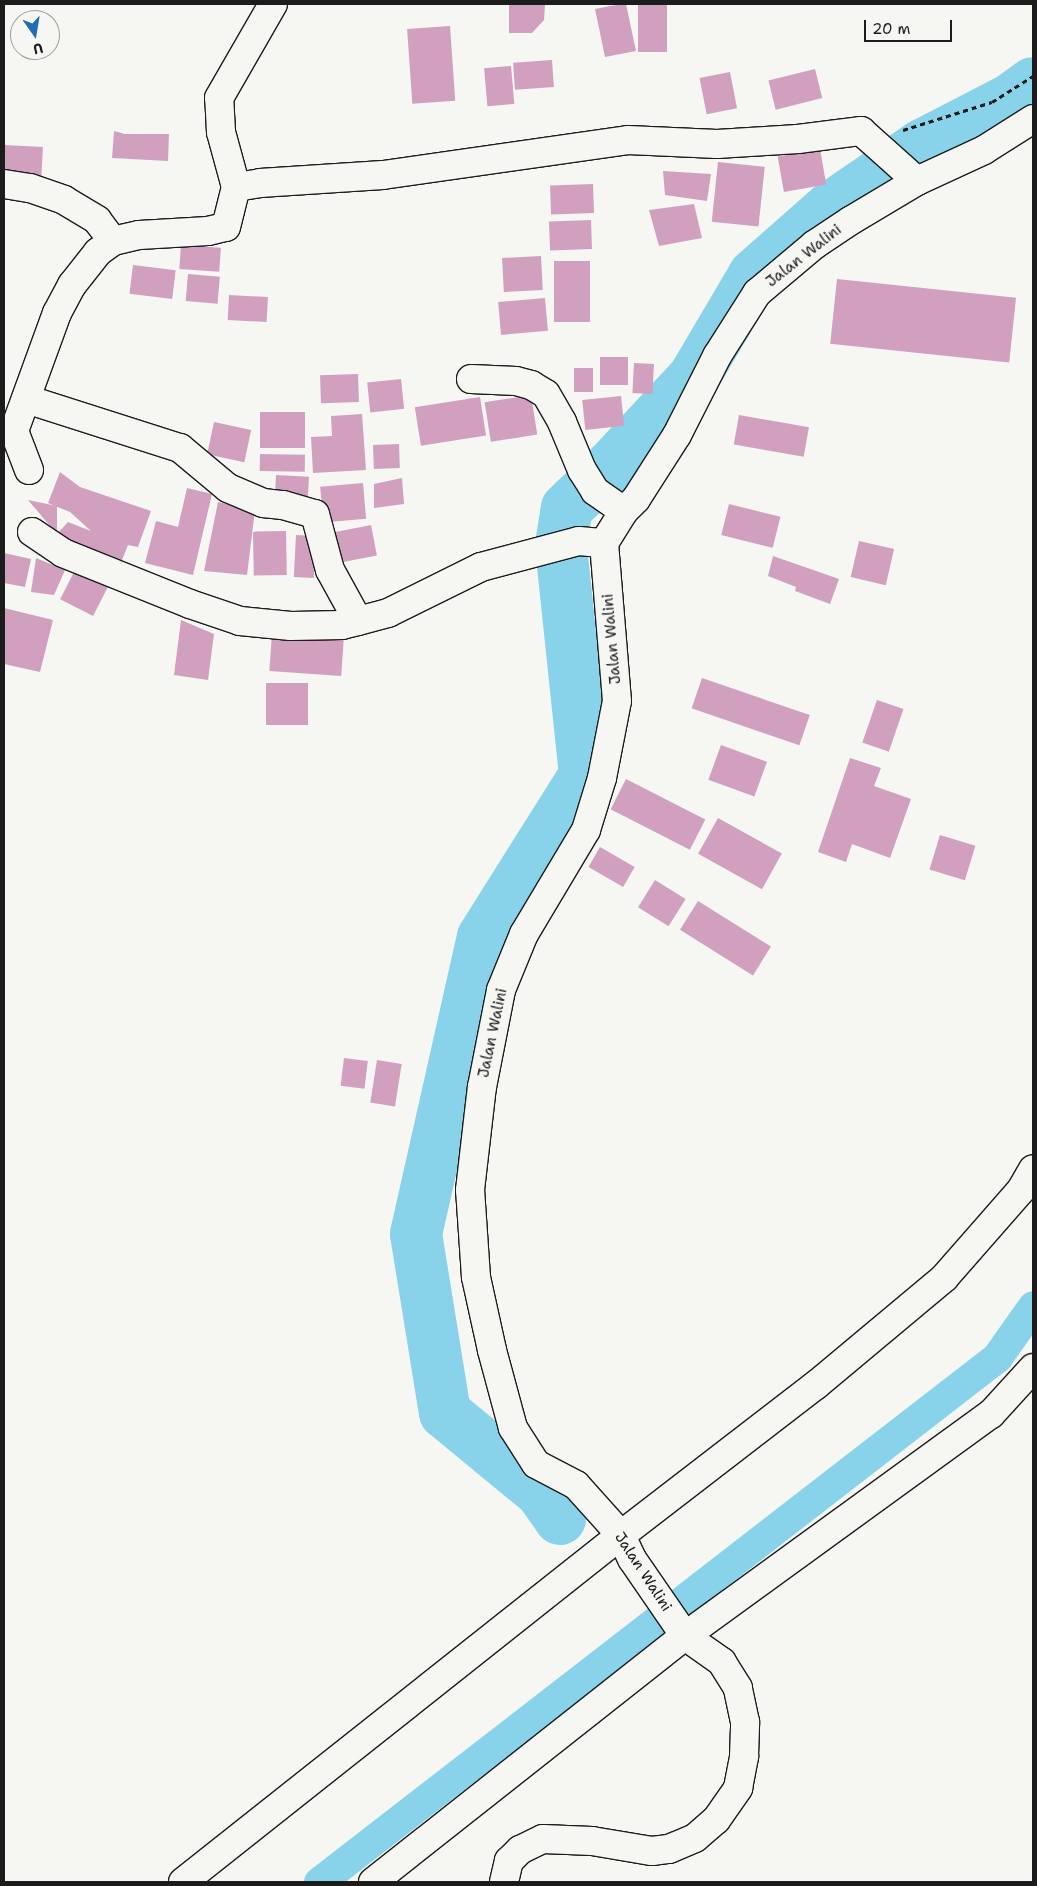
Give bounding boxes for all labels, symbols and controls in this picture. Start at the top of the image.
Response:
north arrow [10,10,60,60]
scale bar [867,10,954,42]
text: 20 m [872,19,911,39]
text: U [31,39,45,58]
street label: Jalan Walini [763,221,845,291]
street label: Jalan Walini [599,593,625,685]
street label: Jalan Walini [475,987,511,1079]
street label: Jalan Walini [611,1529,675,1615]

